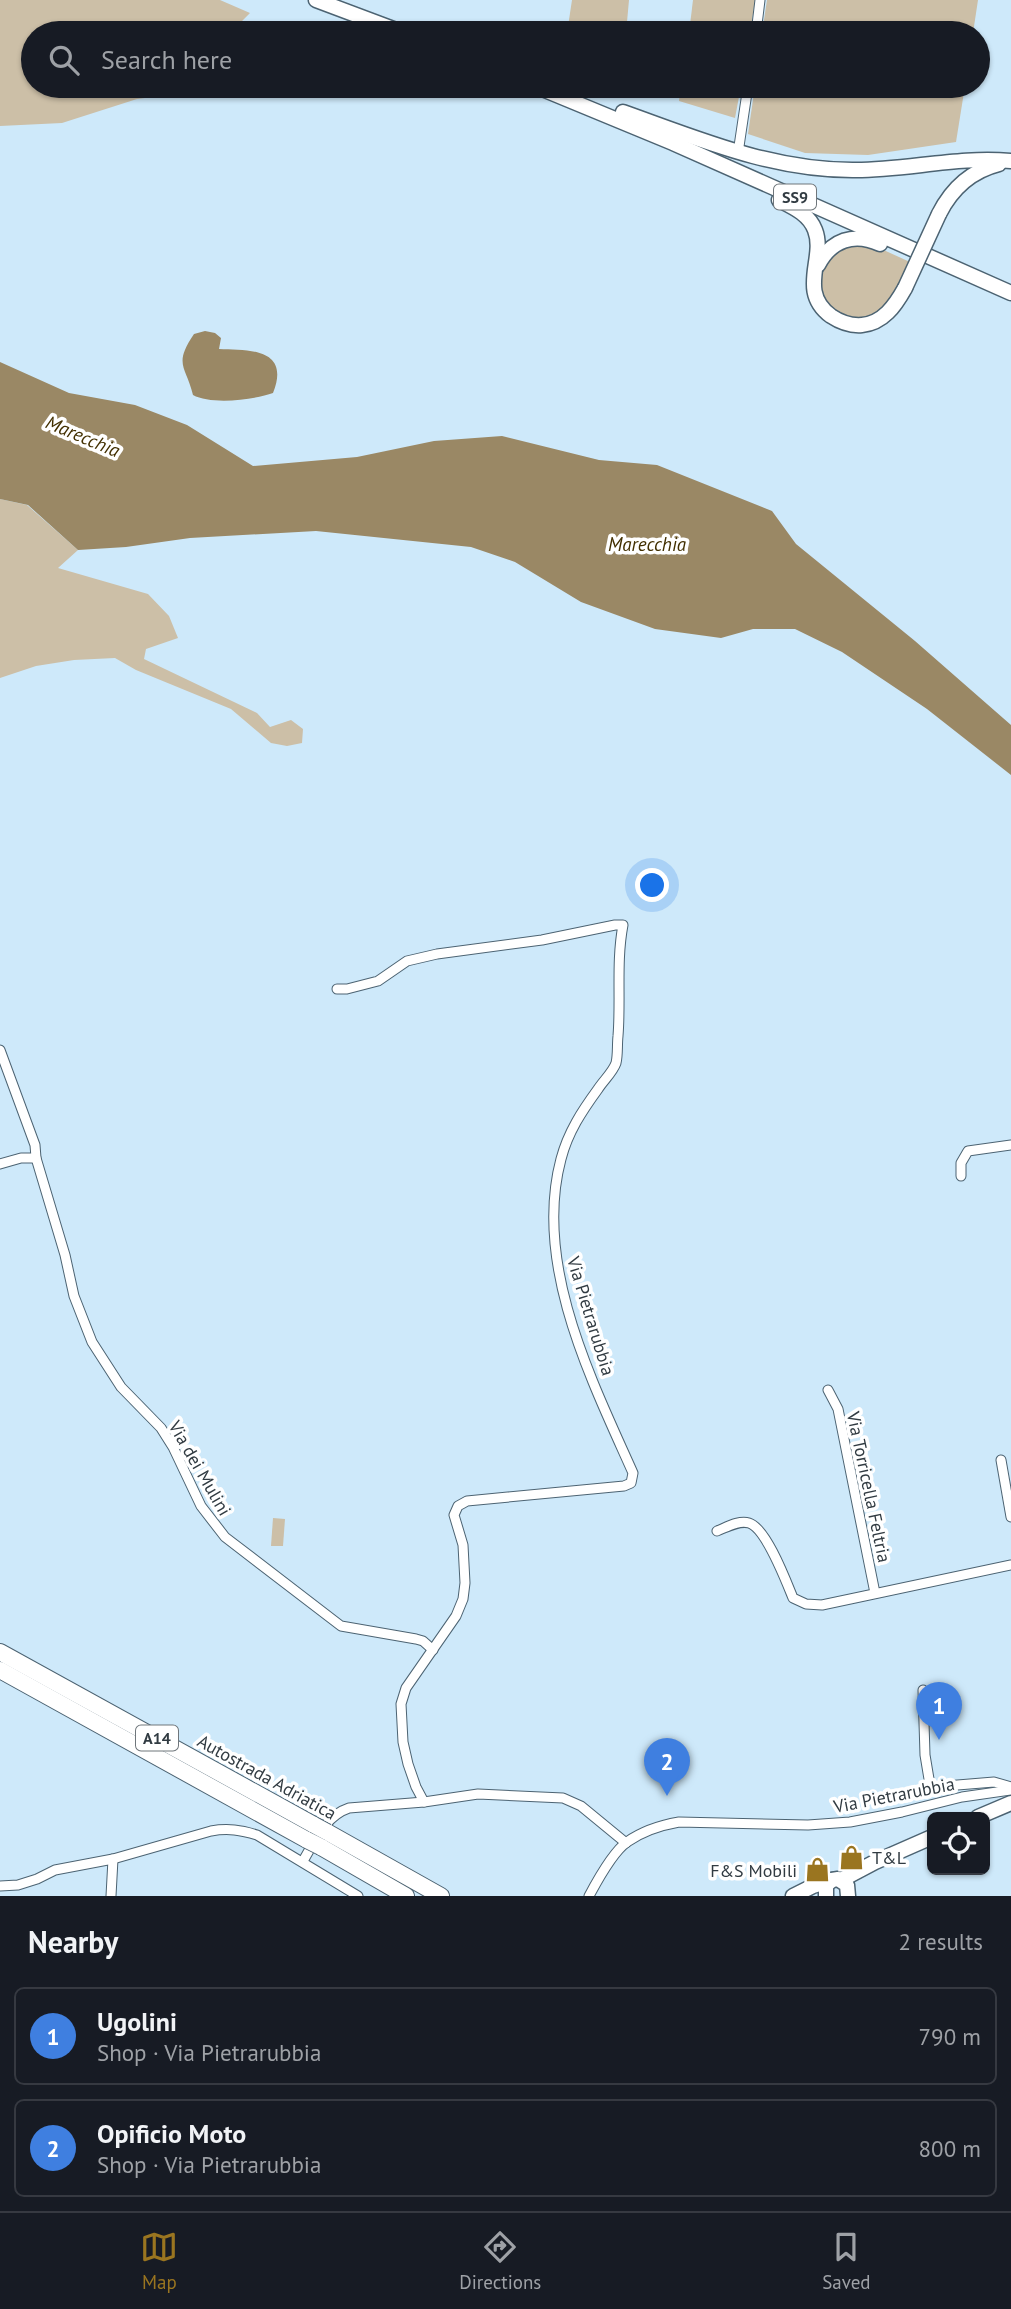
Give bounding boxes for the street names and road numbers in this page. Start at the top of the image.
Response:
road number: SS9 [774,184,816,210]
street label: Via Pietrarubbia [562,1253,620,1378]
street label: Via Torricella Feltria [842,1409,896,1564]
street label: Via dei Mulini [163,1416,236,1520]
road number: A14 [136,1726,178,1750]
street label: Autostrada Adriatica [193,1729,341,1825]
street label: Via Pietrarubbia [830,1772,957,1818]

